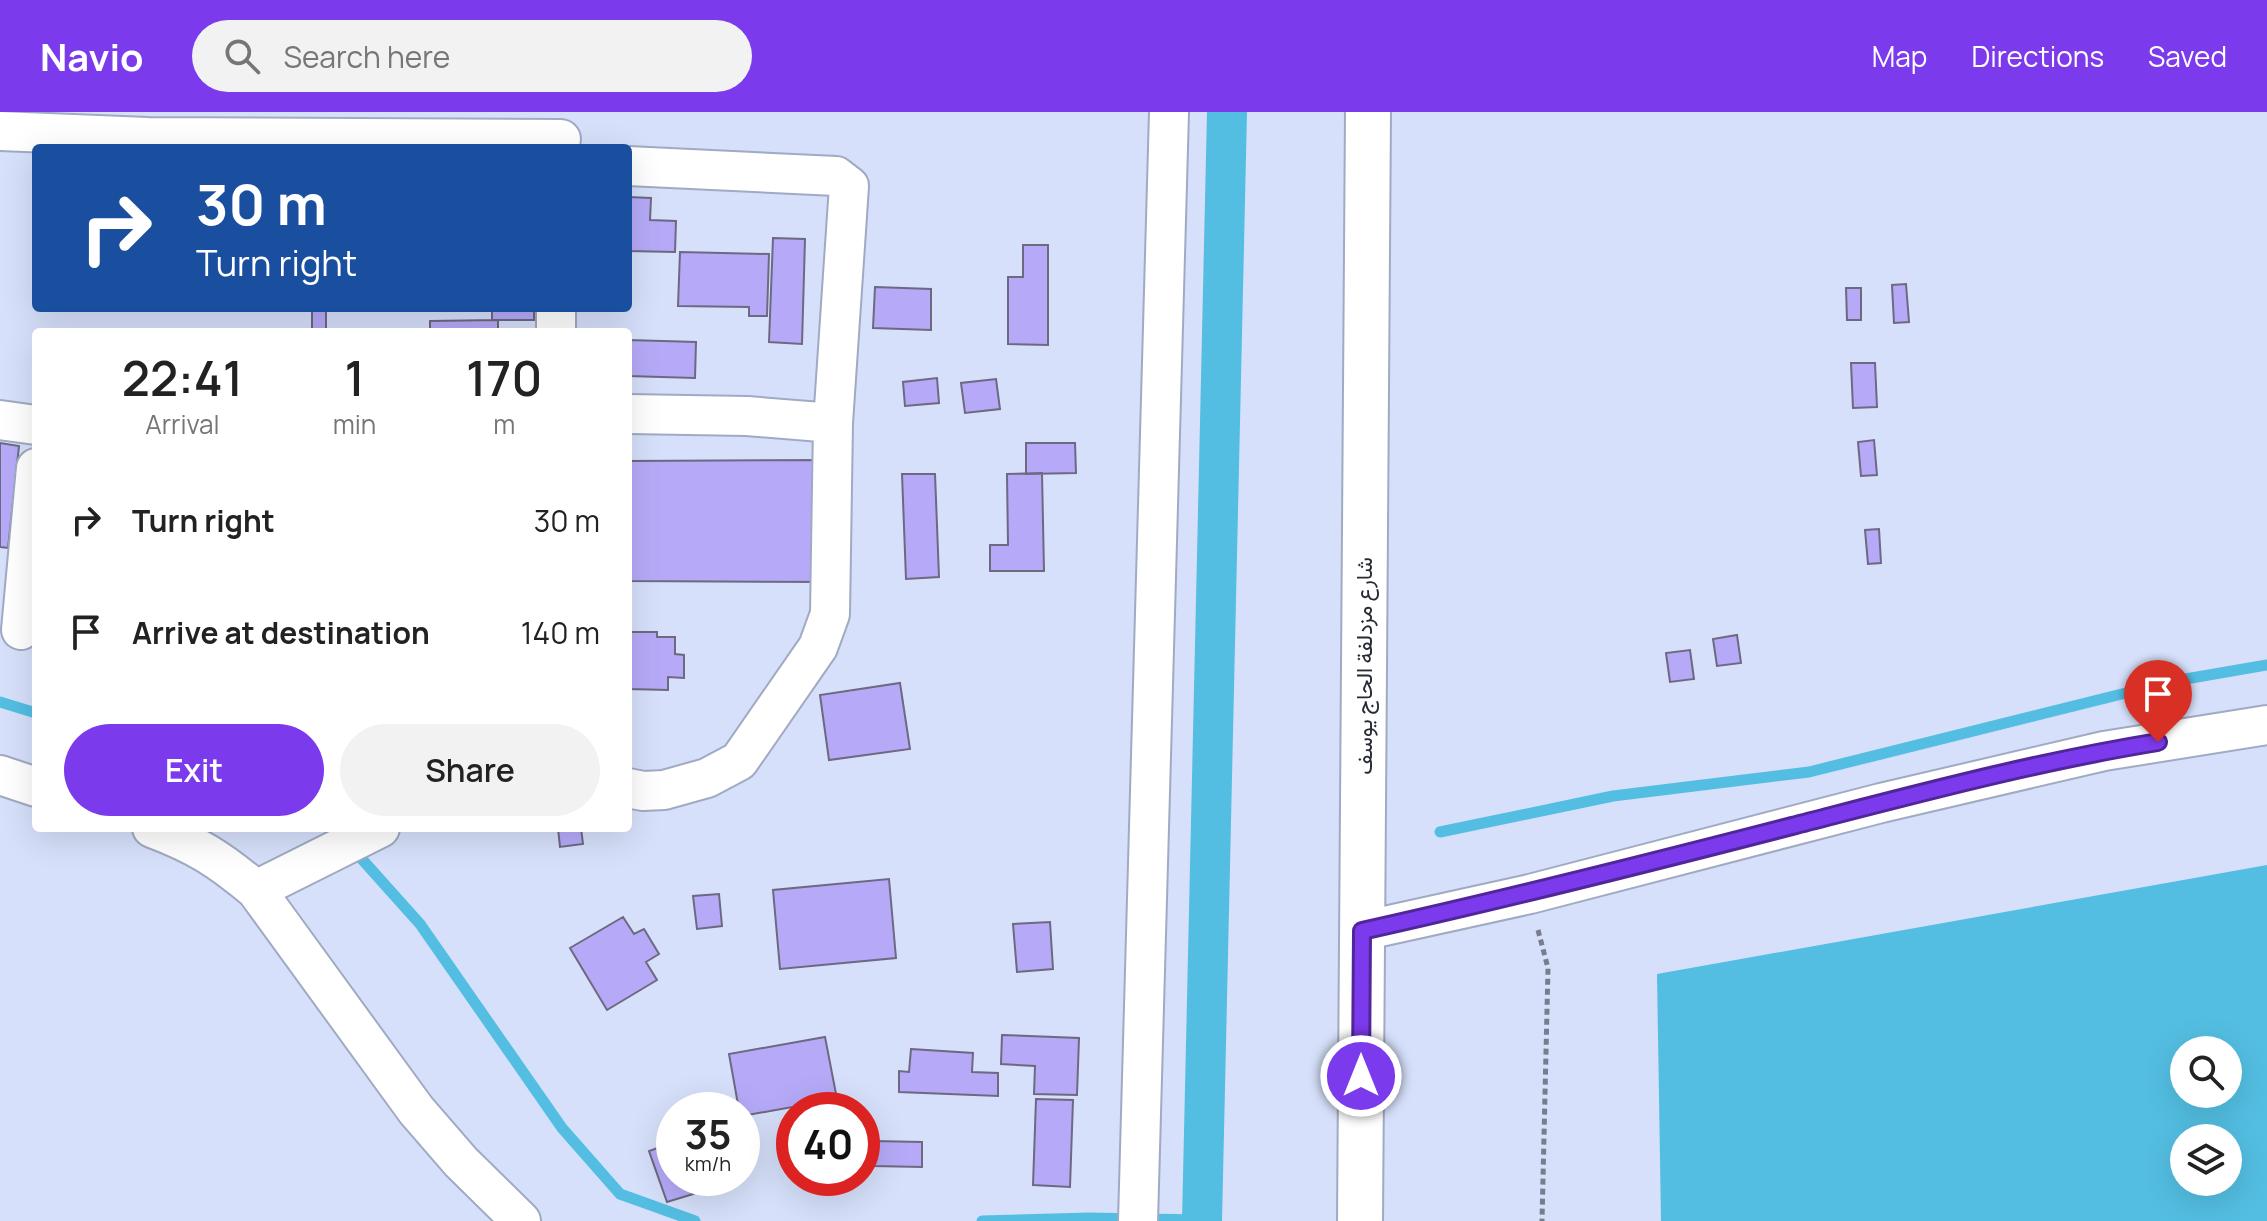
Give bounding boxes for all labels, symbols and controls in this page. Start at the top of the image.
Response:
search box [192,20,752,92]
text: Navio [40,30,144,82]
icon: search [220,34,264,78]
text: Search here [284,36,450,77]
text: Map [1872,37,1927,75]
text: Directions [1971,37,2104,75]
text: Saved [2148,37,2227,75]
text: 30 m [196,165,327,242]
icon: right [64,176,168,280]
text: Turn right [196,238,357,287]
text: 22:41 [122,345,243,410]
text: 1 [344,345,365,410]
text: 170 [466,345,542,410]
text: Arrival [145,406,219,442]
text: min [333,406,376,442]
text: m [493,406,515,442]
icon: right [64,498,108,542]
text: Turn right [132,500,275,541]
text: 30 m [534,500,600,541]
street label: شارع مزدلفة الحاج يوسف [1349,557,1379,775]
icon: arrive [64,610,108,654]
text: Arrive at destination [132,612,430,653]
text: 140 m [521,612,600,653]
pin [2124,660,2192,742]
icon: arrive [2136,672,2180,716]
button: Exit [64,724,324,816]
button: Share [340,724,600,816]
position arrow [1319,1034,1403,1118]
map controls [2170,1036,2242,1196]
button: search [2170,1036,2242,1108]
speed limit sign: 40 [776,1092,880,1196]
text: 35 [685,1106,731,1161]
button: layers [2170,1124,2242,1196]
text: km/h [685,1150,731,1177]

